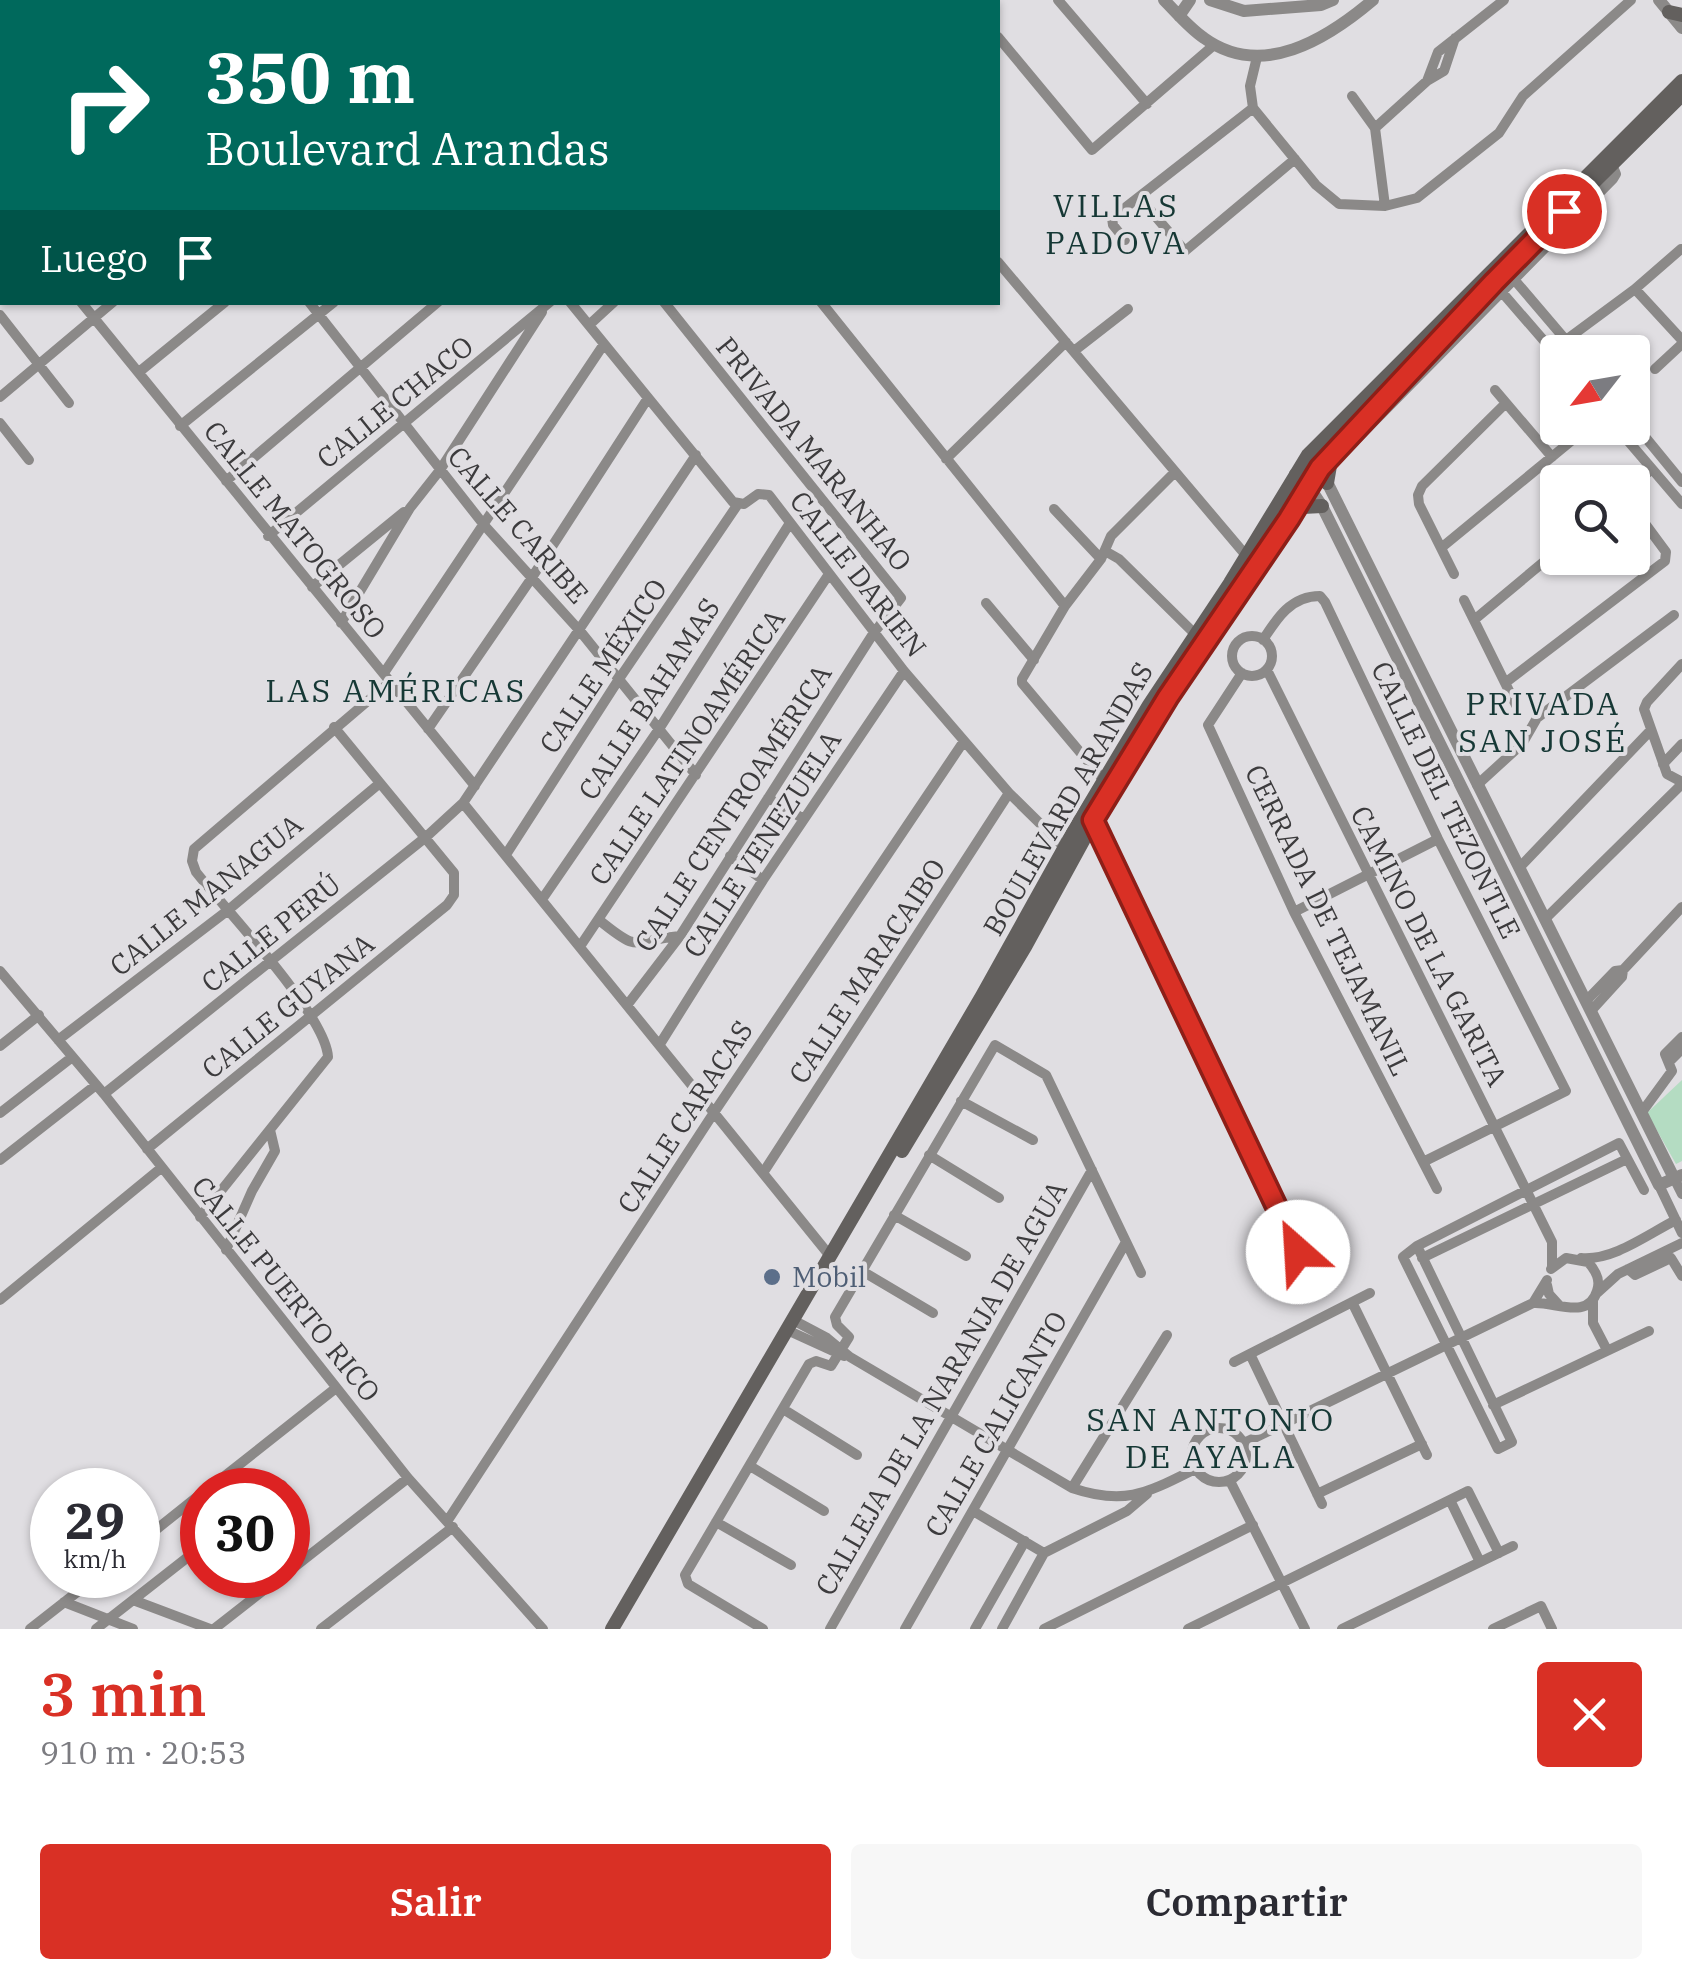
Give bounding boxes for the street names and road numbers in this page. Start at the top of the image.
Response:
street label: CALLE CHACO [309,327,481,476]
street label: PRIVADA MARANHAO [708,329,920,579]
street label: CALLE MATOGROSO [196,413,395,646]
street label: CALLE CARIBE [440,438,597,611]
street label: CALLE DARIEN [782,483,935,664]
street label: CALLE MÉXICO [530,571,675,760]
street label: CALLE BAHAMAS [569,591,728,807]
street label: CALLE LATINOAMÉRICA [580,602,793,892]
street label: CALLE DEL TEZONTLE [1363,655,1530,944]
street label: BOULEVARD ARANDAS [974,656,1161,942]
street label: CALLE CENTROAMÉRICA [626,657,840,959]
street label: CALLE VENEZUELA [674,723,849,964]
street label: CERRADA DE TEJAMANIL [1237,758,1420,1081]
street label: CAMINO DE LA GARITA [1343,799,1516,1092]
street label: CALLE MANAGUA [102,805,310,984]
street label: CALLE MARACAIBO [780,851,953,1090]
street label: CALLE PERÚ [193,865,348,1000]
street label: CALLE GUYANA [194,925,382,1087]
street label: CALLE CARACAS [608,1013,761,1220]
street label: CALLE PUERTO RICO [184,1168,389,1409]
street label: CALLEJA DE LA NARANJA DE AGUA [806,1174,1075,1602]
street label: CALLE CALICANTO [916,1304,1075,1543]

